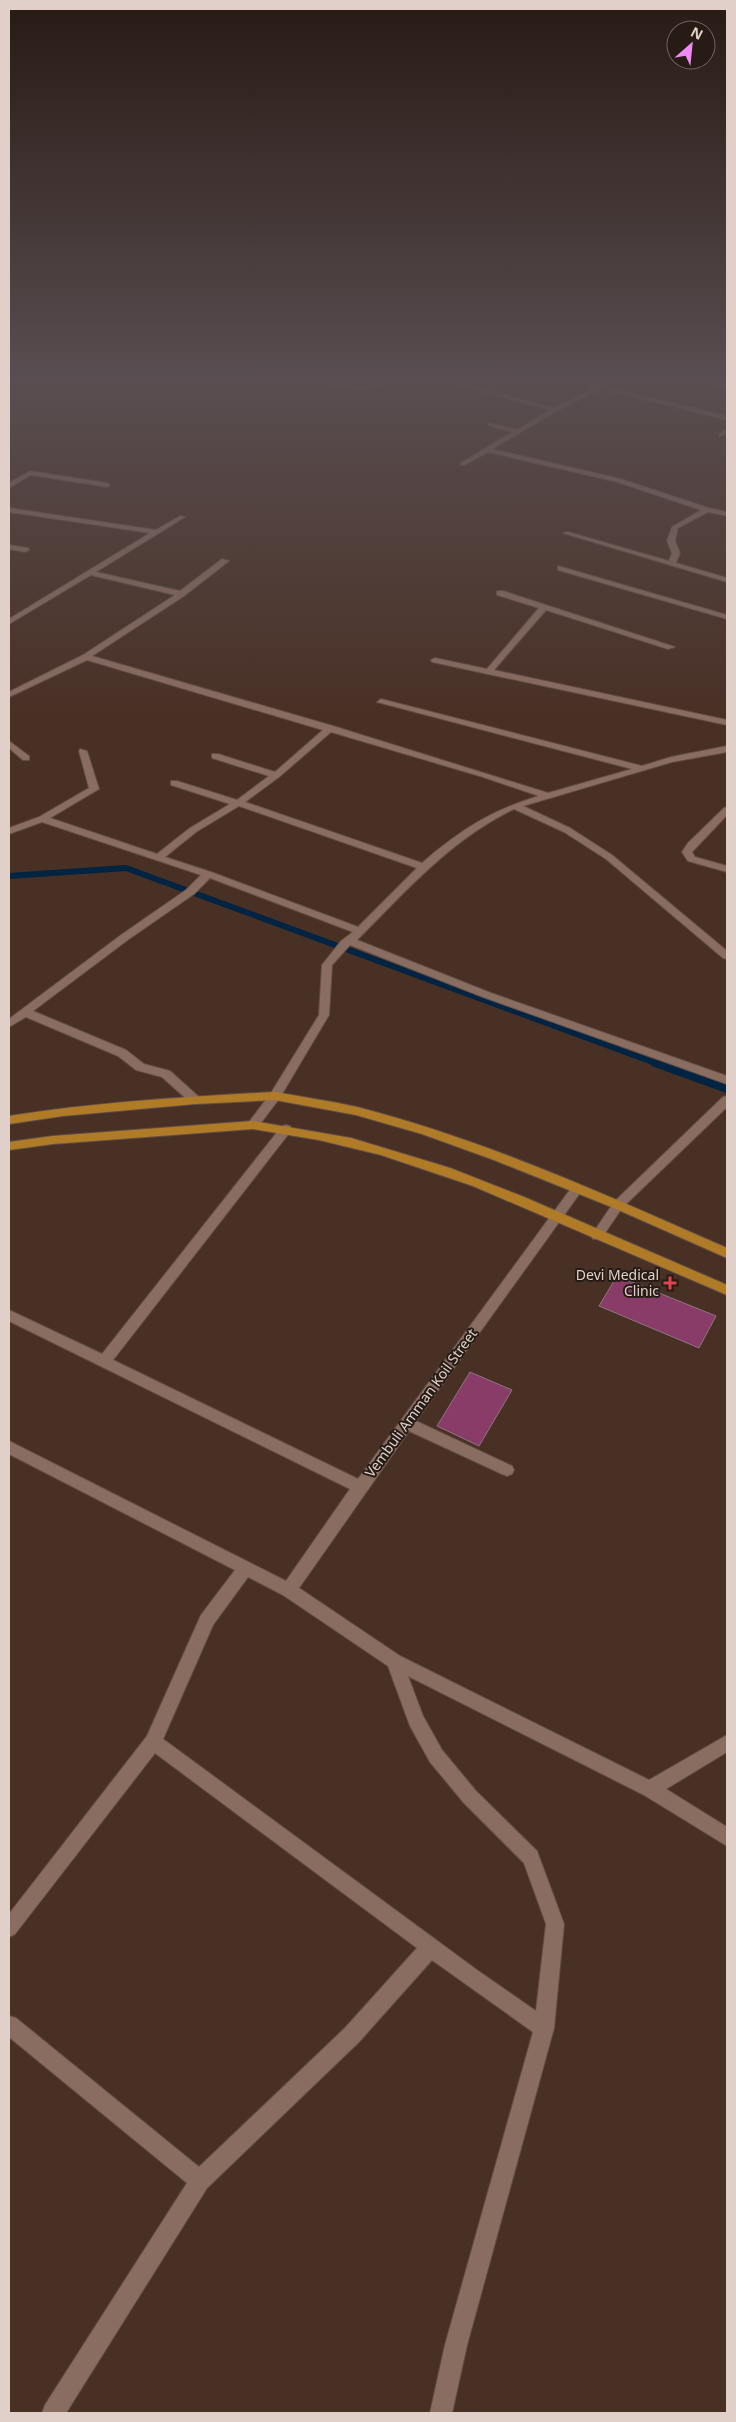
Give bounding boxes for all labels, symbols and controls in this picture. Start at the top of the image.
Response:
north arrow [666,20,716,70]
text: N [688,22,707,44]
place label: Devi Medical Clinic [576,1265,659,1300]
marker: Devi Medical Clinic [663,1276,677,1290]
street label: Vembuli Amman Koil Street [360,1324,481,1481]

